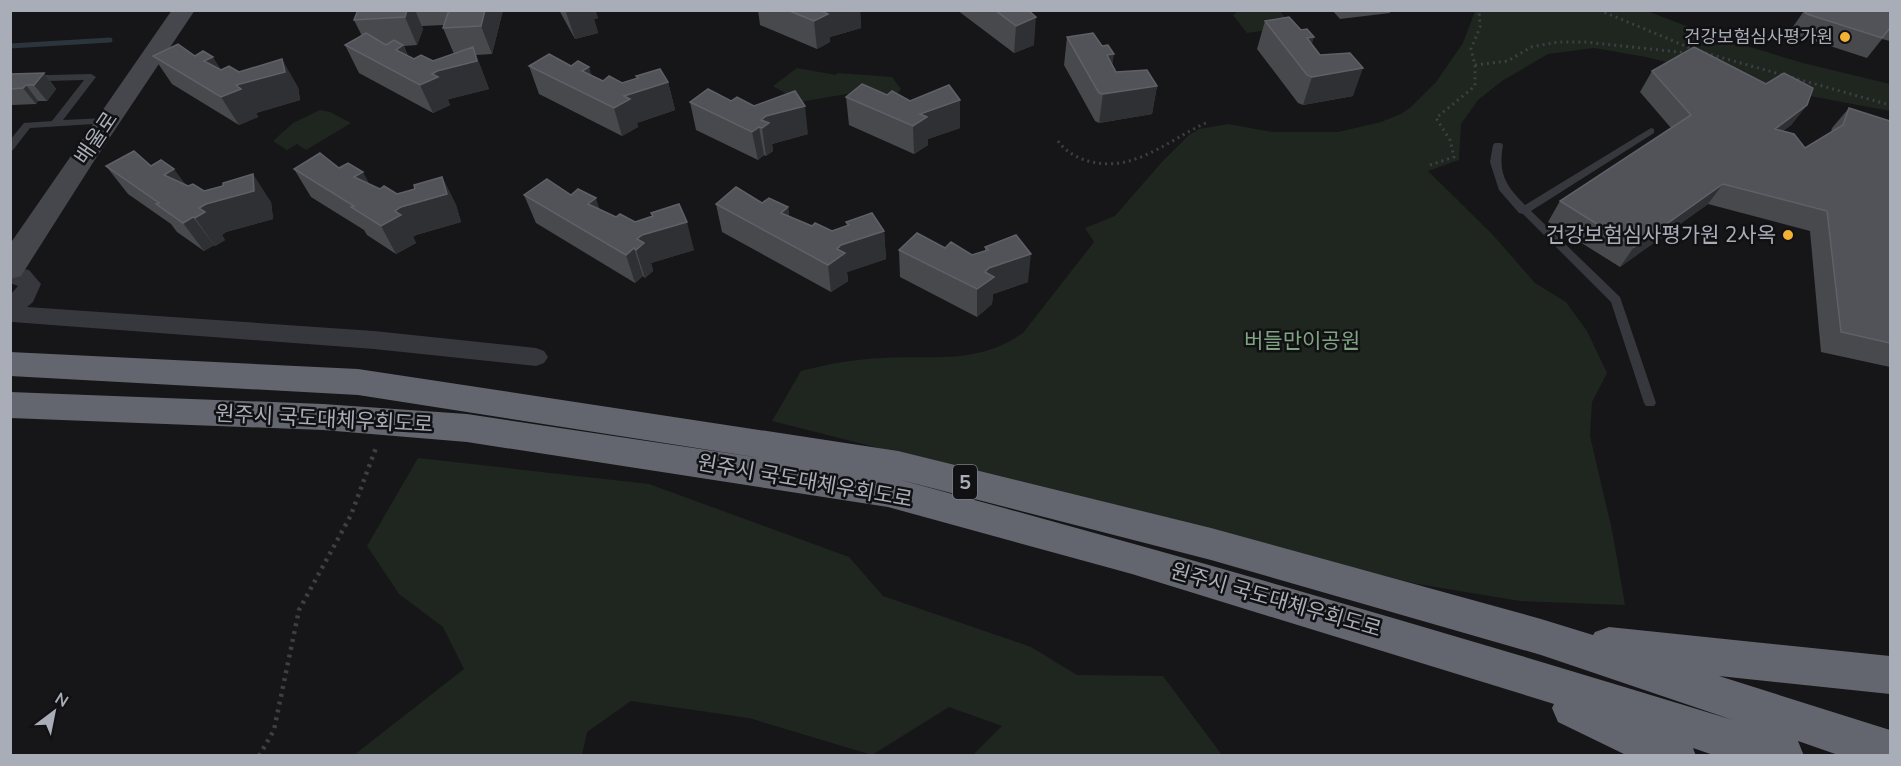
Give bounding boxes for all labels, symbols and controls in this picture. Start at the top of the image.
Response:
place label: 건강보험심사평가원 [1684,25,1833,49]
marker: 건강보험심사평가원 [1838,30,1852,44]
street label: 배울로 [68,106,124,170]
place label: 건강보험심사평가원 2사옥 [1545,221,1776,249]
marker: 건강보험심사평가원 2사옥 [1781,228,1795,242]
park label: 버들만이공원 [1244,327,1360,355]
street label: 원주시 국도대체우회도로 [214,399,434,439]
street label: 원주시 국도대체우회도로 [695,448,915,514]
road number: 5 [953,465,977,499]
street label: 원주시 국도대체우회도로 [1167,557,1385,643]
north arrow [24,682,84,742]
text: N [51,688,72,713]

